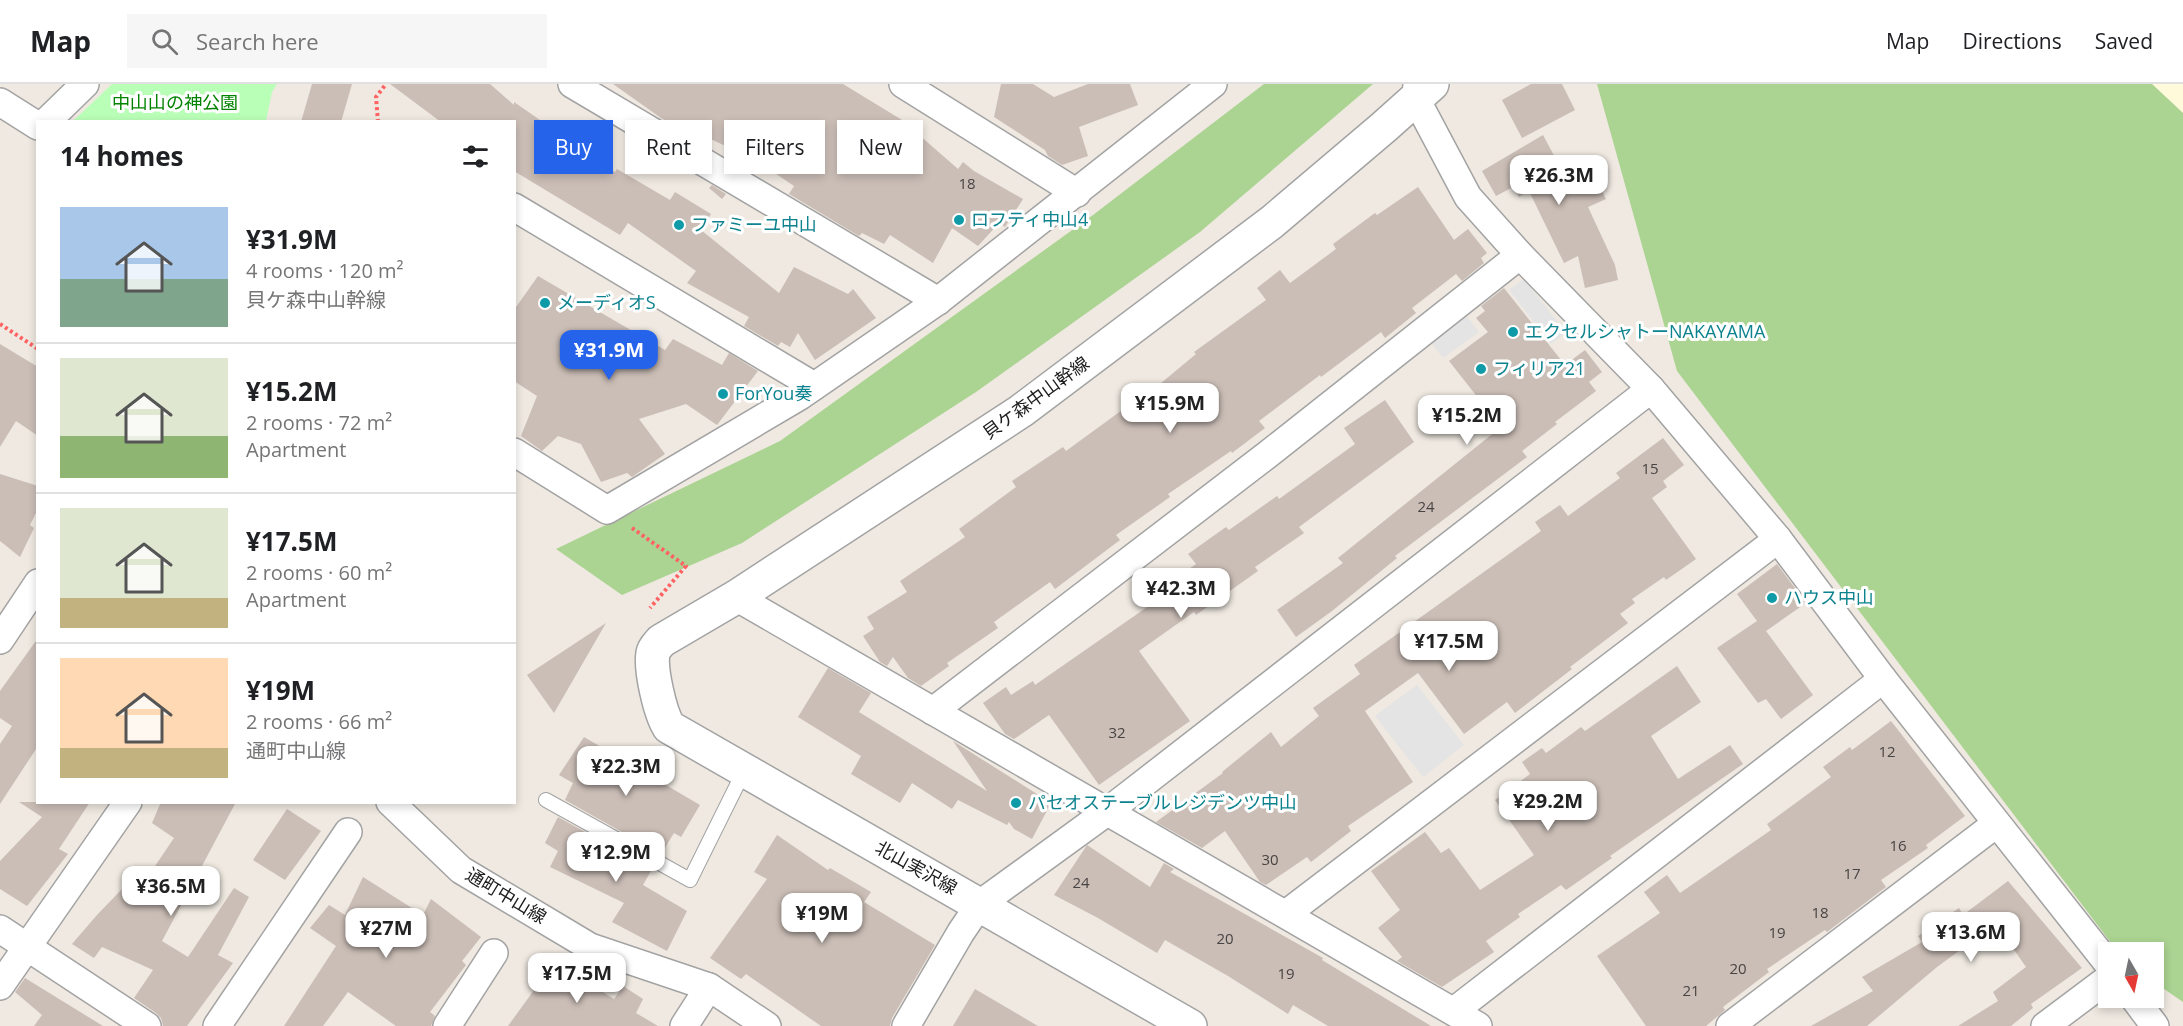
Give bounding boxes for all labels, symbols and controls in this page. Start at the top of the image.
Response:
search box [127,14,547,68]
text: Map [30,22,91,60]
icon: search [148,25,181,58]
text: Search here [196,26,319,56]
text: Map [1886,27,1929,55]
text: Directions [1962,27,2062,55]
text: Saved [2095,27,2153,55]
park label: 中山山の神公園 [112,90,238,114]
chip: Buy [534,120,613,174]
chip: Rent [625,120,712,174]
chip: Filters [724,120,825,174]
chip: New [837,120,923,174]
text: 14 homes [60,138,184,174]
icon: filters [459,140,492,173]
pin: ¥26.3M [1510,155,1608,206]
text: ¥26.3M [1524,161,1594,188]
house number: 18 [958,173,976,193]
place label: ロフティ中山4 [971,207,1088,231]
place label: ファミーユ中山 [691,212,817,236]
marker: ロフティ中山4 [952,213,966,227]
marker: ファミーユ中山 [672,218,686,232]
text: ¥31.9M [246,221,337,257]
icon: home [108,231,180,303]
text: 4 rooms · 120 m² [246,257,404,284]
text: 貝ケ森中山幹線 [246,286,386,313]
place label: メーディオS [557,290,656,314]
marker: メーディオS [538,296,552,310]
place label: エクセルシャトーNAKAYAMA [1525,319,1766,343]
marker: エクセルシャトーNAKAYAMA [1506,325,1520,339]
pin: ¥31.9M [560,330,658,381]
text: ¥31.9M [574,336,644,363]
street label: 貝ケ森中山幹線 [977,350,1093,444]
place label: フィリア21 [1493,356,1585,380]
marker: フィリア21 [1474,362,1488,376]
text: ¥15.2M [246,373,337,409]
place label: ForYou奏 [735,381,812,405]
icon: home [108,382,180,454]
pin: ¥15.9M [1121,383,1219,434]
marker: ForYou奏 [716,387,730,401]
text: ¥15.9M [1135,389,1205,416]
pin: ¥15.2M [1418,395,1516,446]
text: ¥15.2M [1432,401,1502,428]
text: 2 rooms · 72 m² [246,409,392,436]
text: Apartment [246,436,346,463]
house number: 15 [1641,458,1659,478]
house number: 24 [1417,496,1435,516]
text: ¥17.5M [246,523,337,559]
icon: home [108,532,180,604]
text: 2 rooms · 60 m² [246,559,392,586]
pin: ¥42.3M [1132,568,1230,619]
text: ¥42.3M [1146,574,1216,601]
place label: ハウス中山 [1784,585,1874,609]
text: Apartment [246,586,346,613]
marker: ハウス中山 [1765,591,1779,605]
pin: ¥17.5M [1400,621,1498,672]
text: ¥17.5M [1414,627,1484,654]
text: ¥19M [246,672,315,708]
icon: home [108,682,180,754]
text: 2 rooms · 66 m² [246,708,392,735]
house number: 32 [1108,722,1126,742]
text: 通町中山線 [246,737,346,764]
house number: 12 [1878,741,1896,761]
pin: ¥22.3M [577,746,675,797]
text: ¥22.3M [591,752,661,779]
pin: ¥29.2M [1499,781,1597,832]
text: ¥29.2M [1513,787,1583,814]
place label: パセオステーブルレジデンツ中山 [1028,790,1297,814]
marker: パセオステーブルレジデンツ中山 [1009,796,1023,810]
pin: ¥12.9M [567,832,665,883]
street label: 北山実沢線 [871,835,962,899]
house number: 16 [1889,835,1907,855]
text: ¥12.9M [581,838,651,865]
house number: 30 [1261,849,1279,869]
street label: 通町中山線 [462,862,551,929]
house number: 17 [1843,863,1861,883]
pin: ¥36.5M [122,866,220,917]
text: ¥36.5M [136,872,206,899]
house number: 24 [1072,872,1090,892]
pin: ¥19M [786,893,858,944]
text: ¥19M [795,899,849,926]
house number: 18 [1811,902,1829,922]
pin: ¥27M [350,908,422,959]
pin: ¥13.6M [1922,912,2020,963]
text: ¥27M [359,914,413,941]
text: ¥13.6M [1936,918,2006,945]
house number: 19 [1768,922,1786,942]
house number: 20 [1216,928,1234,948]
north arrow [2098,942,2164,1008]
map controls [2098,942,2164,1008]
pin: ¥17.5M [528,953,626,1004]
house number: 20 [1729,958,1747,978]
text: ¥17.5M [542,959,612,986]
house number: 19 [1277,963,1295,983]
house number: 21 [1682,980,1700,1000]

